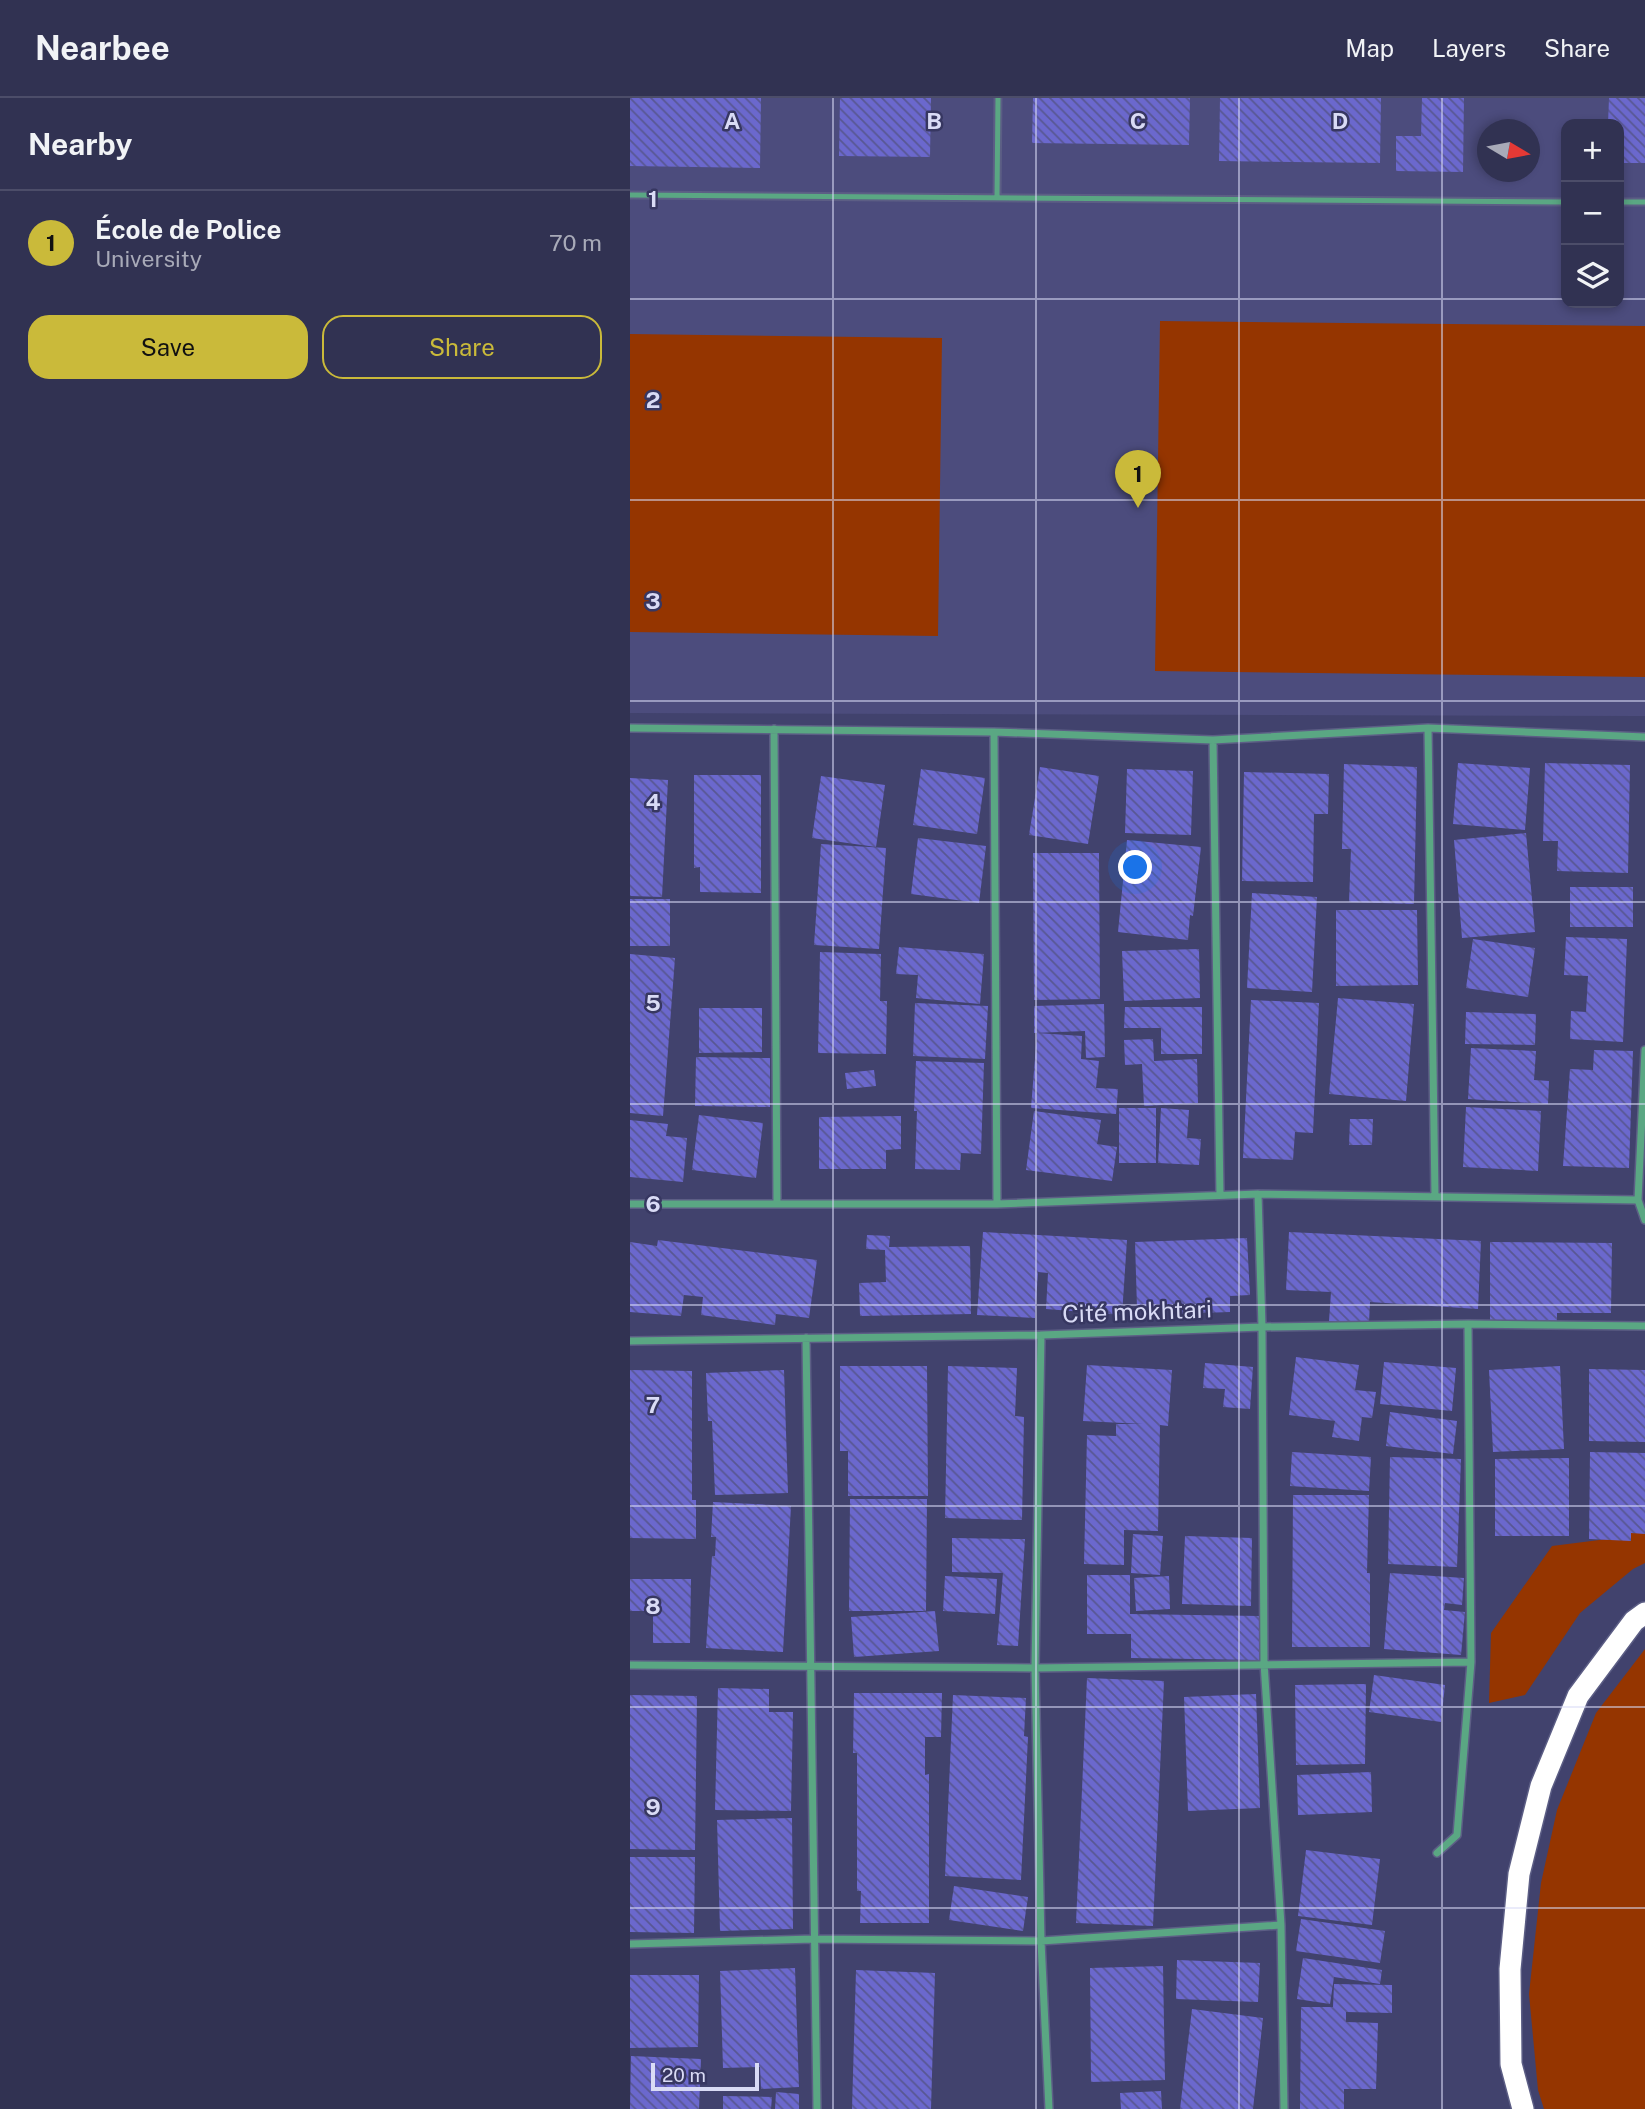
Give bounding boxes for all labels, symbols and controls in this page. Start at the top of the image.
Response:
text: Nearbee [35,29,170,67]
text: Map [1345,34,1394,62]
text: Layers [1432,34,1506,62]
text: Share [1544,34,1610,62]
text: A [724,107,741,134]
text: B [926,107,942,134]
text: C [1130,107,1146,134]
text: D [1332,107,1348,134]
north arrow [1477,119,1540,182]
map controls [1561,119,1624,308]
button: + [1561,119,1624,182]
text: Nearby [28,126,132,162]
button: − [1561,182,1624,245]
text: 1 [648,185,658,212]
text: École de Police [95,214,282,245]
text: 1 [46,229,56,256]
text: 70 m [549,229,602,256]
text: University [95,245,202,272]
button: layers [1561,245,1624,308]
button: Save [28,315,308,379]
button: Share [322,315,602,379]
text: 2 [646,386,660,413]
pin: 1 [1115,450,1161,508]
text: 3 [645,587,661,614]
text: 4 [645,788,661,815]
your location [1118,850,1152,884]
text: 5 [645,989,661,1016]
text: 6 [645,1190,661,1217]
street label: Cité mokhtari [1062,1294,1212,1328]
text: 7 [646,1391,660,1418]
text: 8 [645,1592,661,1619]
text: 9 [645,1793,661,1820]
scale bar [651,2060,760,2092]
text: 20 m [662,2064,706,2086]

